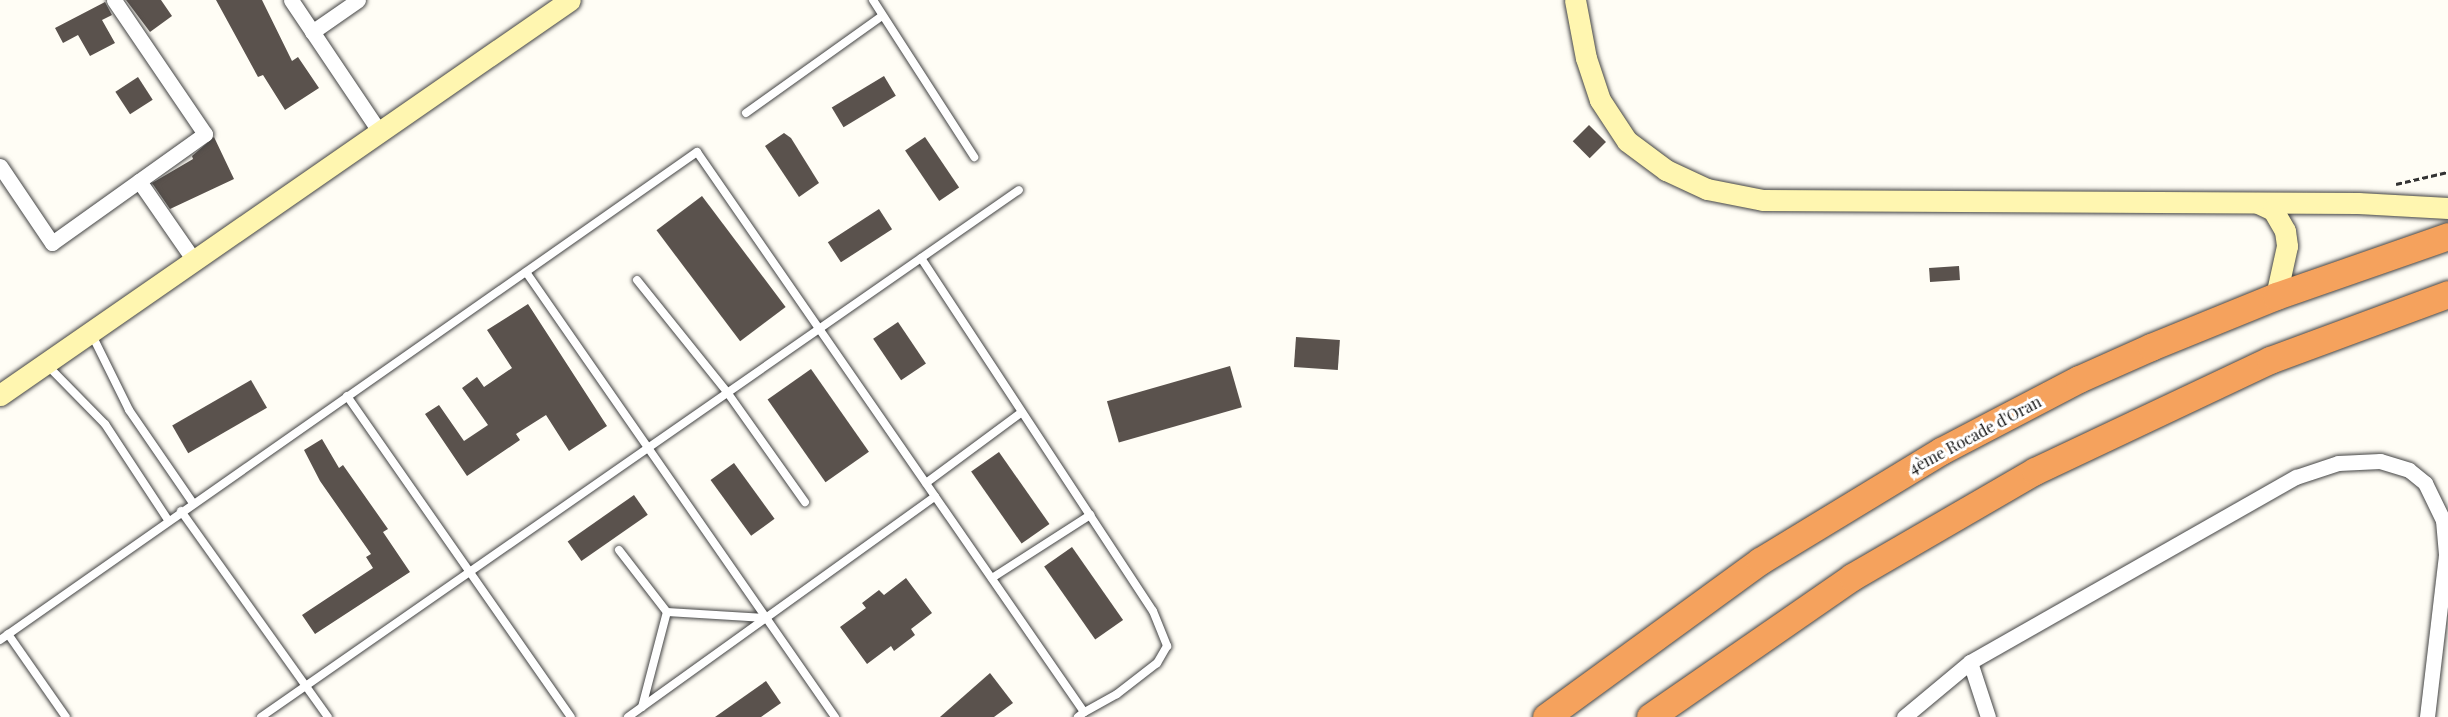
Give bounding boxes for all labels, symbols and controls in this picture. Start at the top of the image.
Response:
street label: 4ème Rocade d'Oran [1905,392,2045,478]

